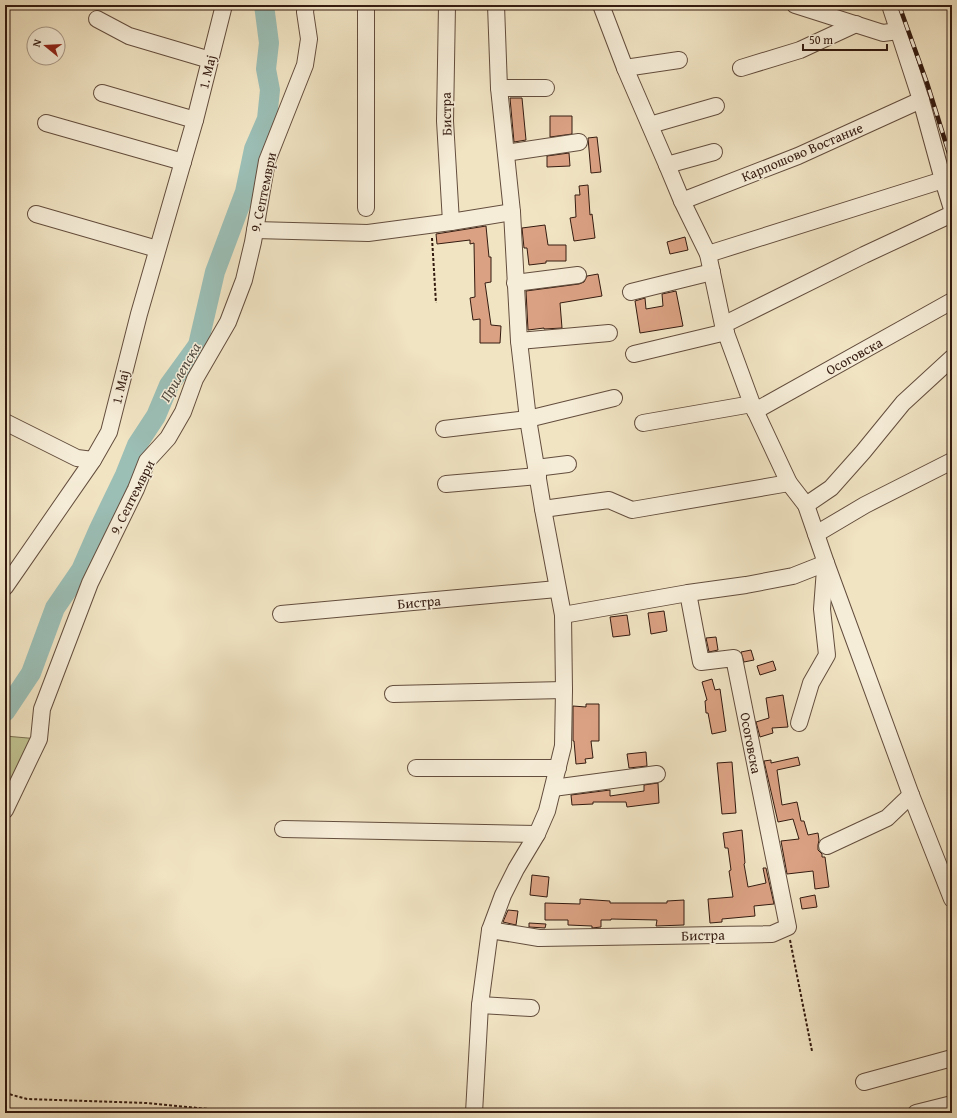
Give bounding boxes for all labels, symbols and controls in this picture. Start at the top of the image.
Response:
north arrow [26,26,66,66]
scale bar [803,26,887,52]
text: 50 m [809,31,833,48]
text: N [28,36,45,49]
street label: 1. Мај [193,53,221,91]
street label: Бистра [436,92,456,136]
street label: Карпошово Востание [738,117,866,187]
street label: 9. Септември [245,150,281,234]
street label: Осоговска [822,332,886,380]
water label: Прилепска [155,338,205,406]
street label: 1. Мај [106,368,134,406]
street label: 9. Септември [105,456,159,538]
street label: Бистра [396,590,442,614]
street label: Осоговска [735,711,767,776]
street label: Бистра [681,925,725,945]

